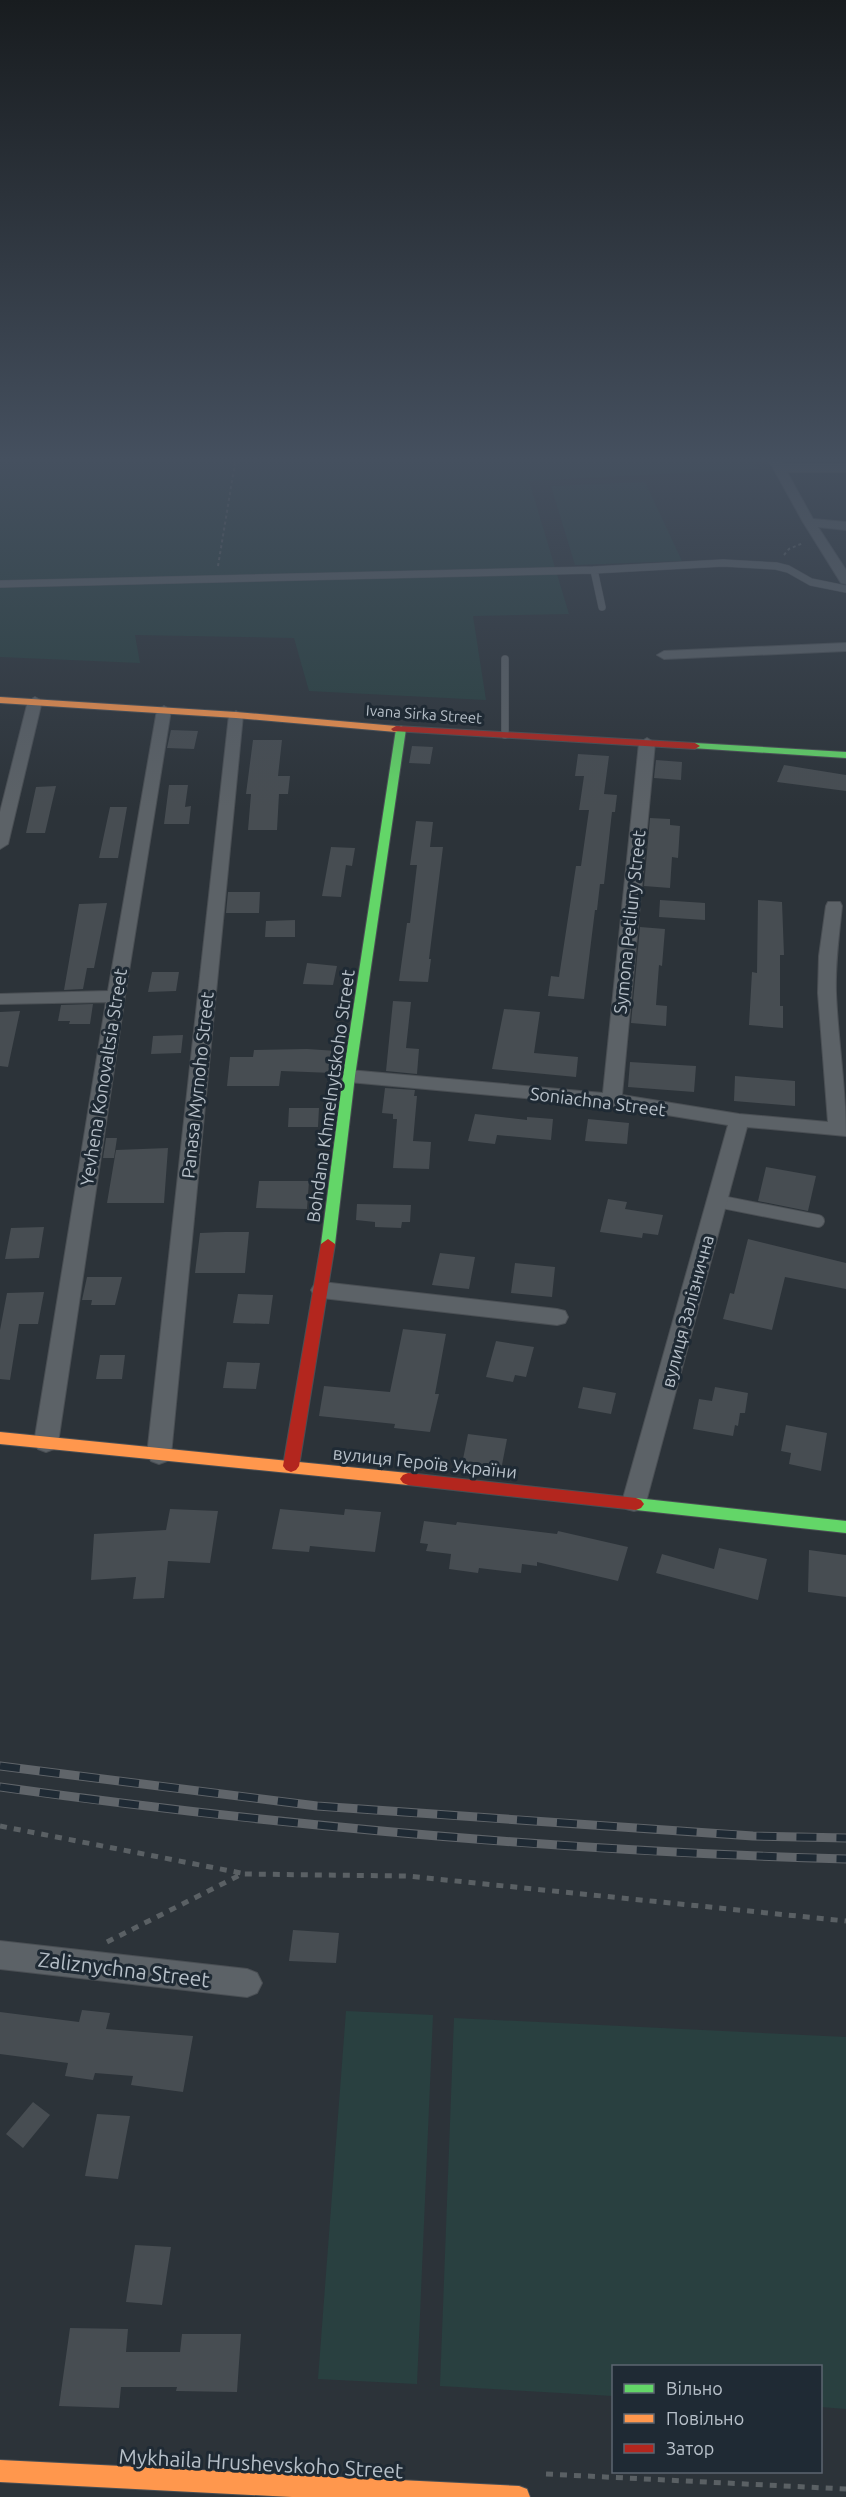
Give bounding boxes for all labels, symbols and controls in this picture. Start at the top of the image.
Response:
street label: Ivana Sirka Street [365,701,483,727]
street label: Symona Petliury Street [609,829,649,1015]
street label: Yevhena Konovaltsia Street [76,967,130,1187]
street label: Bohdana Khmelnytskoho Street [302,968,358,1224]
street label: Panasa Myrnoho Street [177,991,217,1179]
street label: Soniachna Street [529,1083,667,1119]
street label: вулиця Залізнична [657,1233,717,1389]
street label: вулиця Героїв України [332,1442,518,1482]
street label: Zaliznychna Street [37,1947,211,1991]
legend [612,2365,822,2473]
text: Вільно [666,2378,723,2398]
text: Повільно [666,2408,744,2428]
text: Затор [666,2438,714,2458]
street label: Mykhaila Hrushevskoho Street [118,2444,404,2482]

